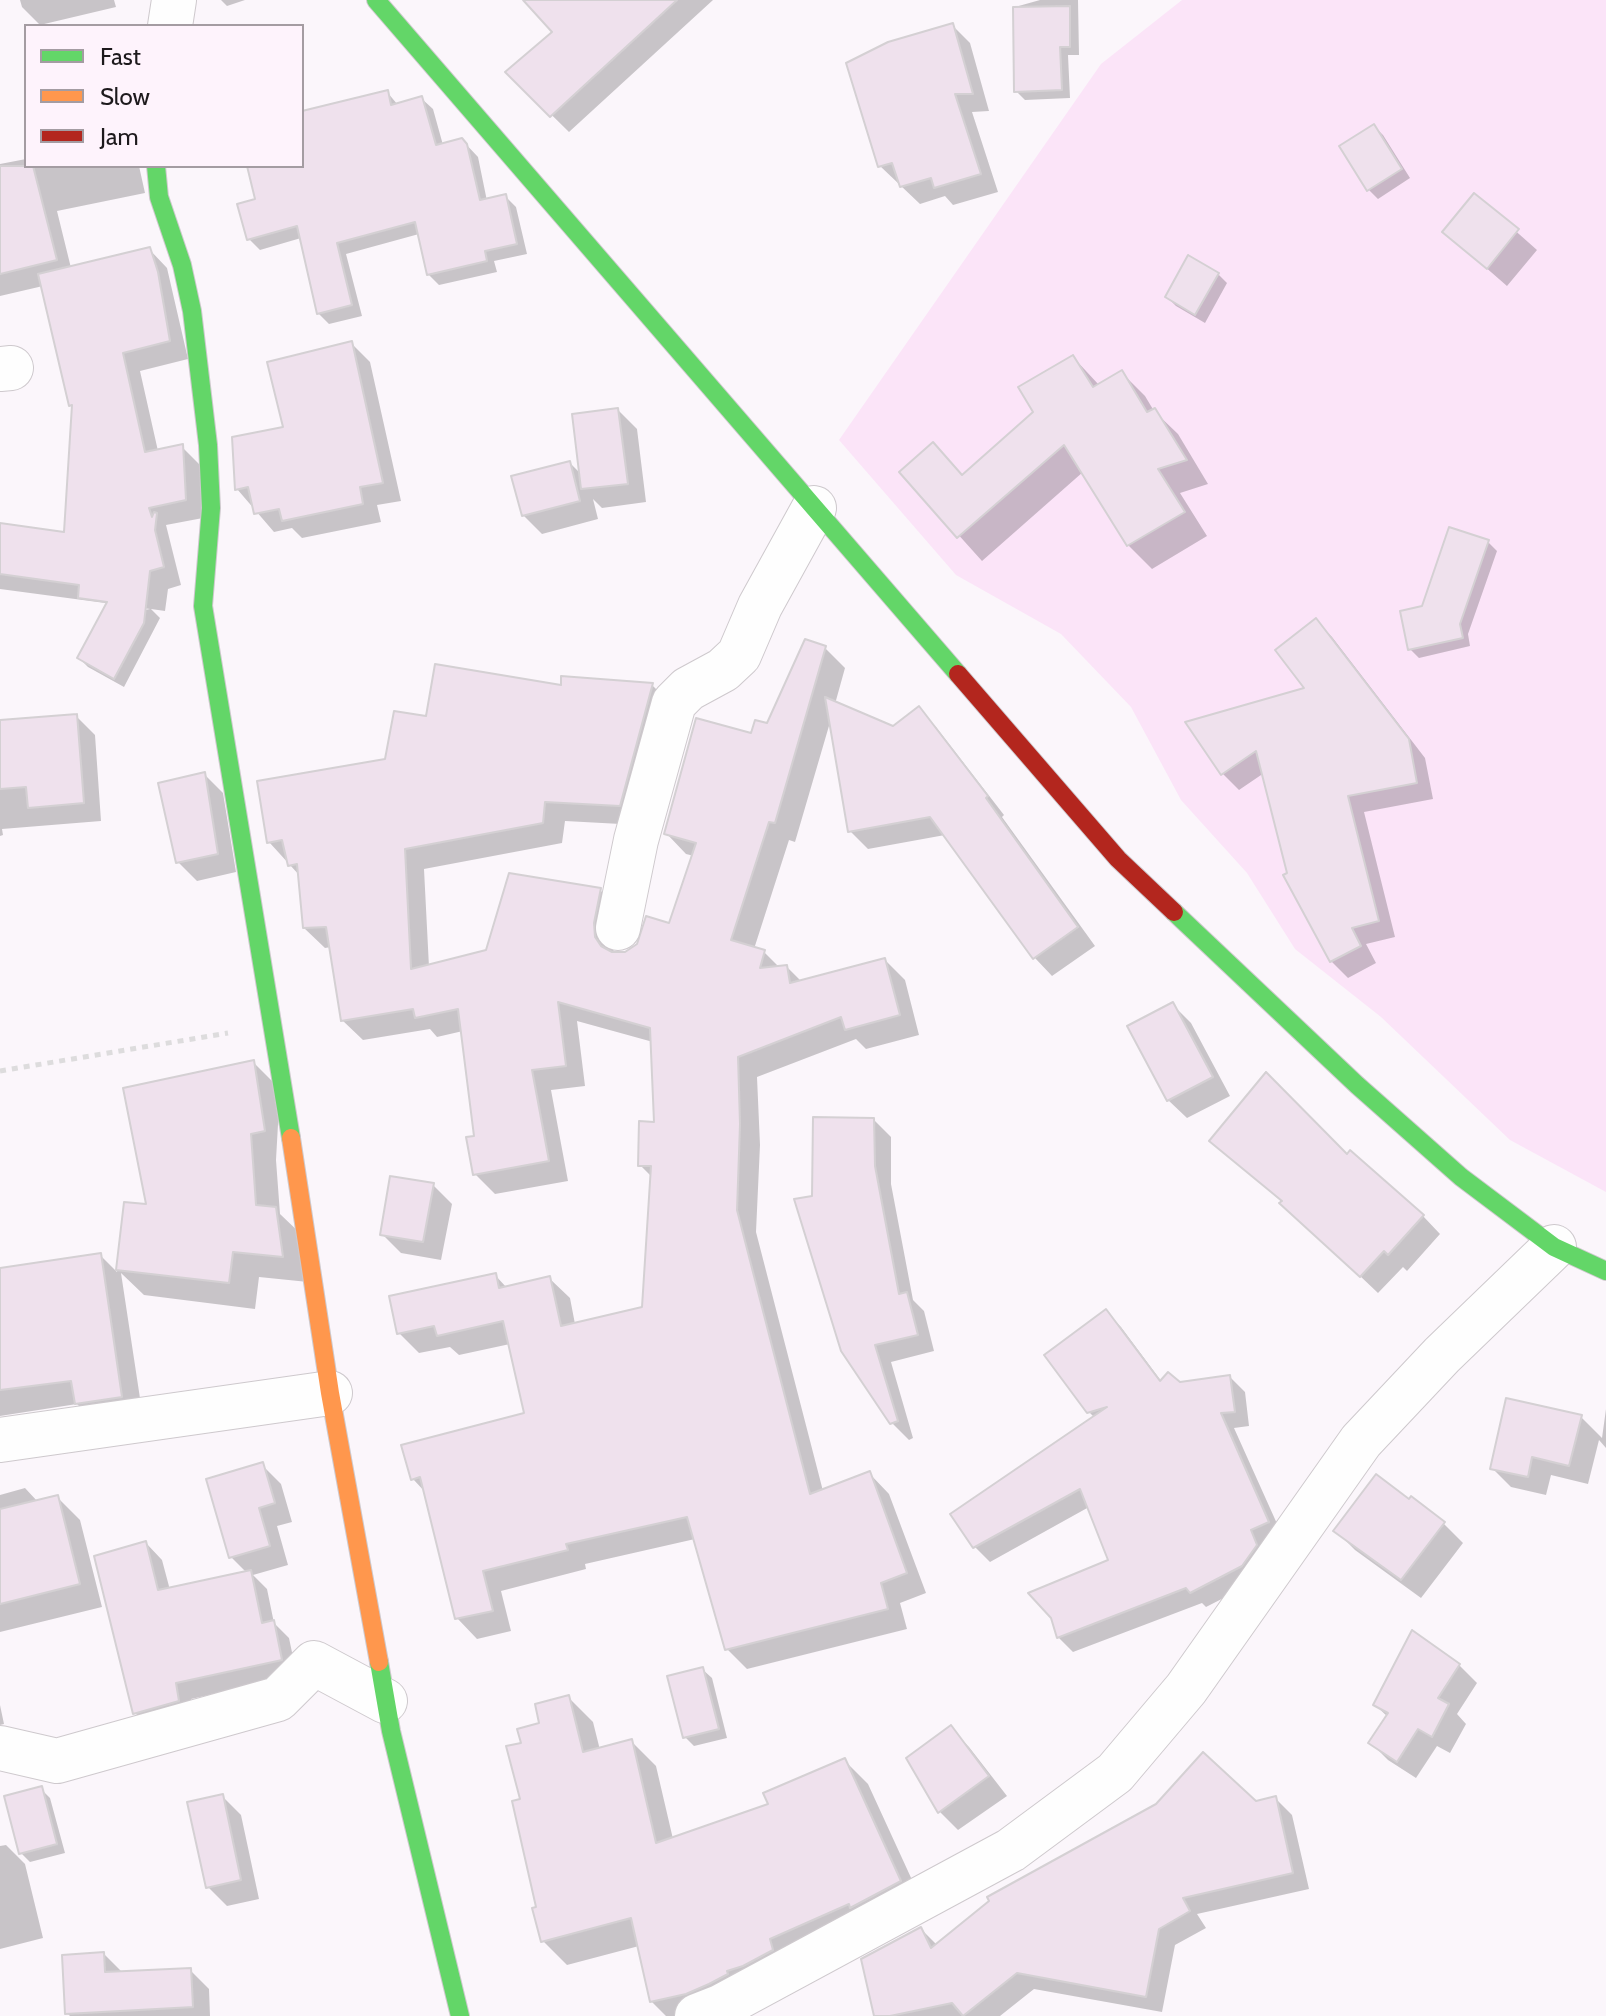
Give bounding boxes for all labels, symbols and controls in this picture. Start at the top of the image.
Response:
legend [24,24,304,168]
text: Fast [100,42,141,71]
text: Slow [100,82,150,111]
text: Jam [100,122,138,151]

